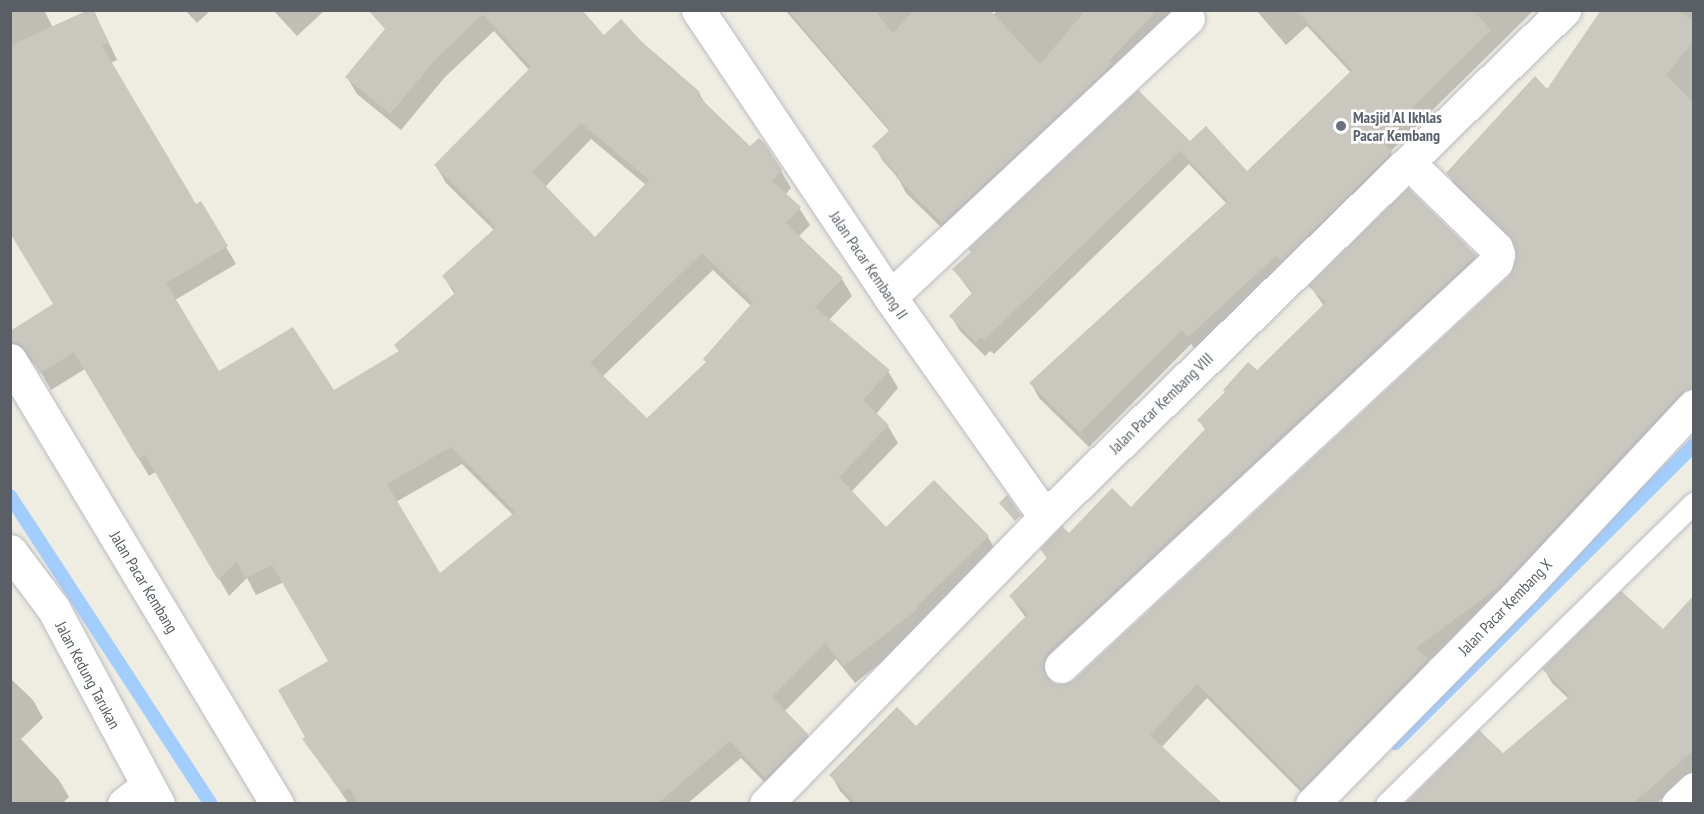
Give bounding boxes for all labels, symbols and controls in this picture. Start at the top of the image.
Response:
place label: Masjid Al Ikhlas Pacar Kembang [1353,107,1442,145]
marker: Masjid Al Ikhlas Pacar Kembang [1334,119,1348,133]
street label: Jalan Pacar Kembang II [826,207,912,323]
street label: Jalan Pacar Kembang VIII [1105,348,1217,458]
street label: Jalan Pacar Kembang [106,528,182,636]
street label: Jalan Pacar Kembang X [1454,555,1556,659]
street label: Jalan Kedung Tarukan [52,618,124,732]

